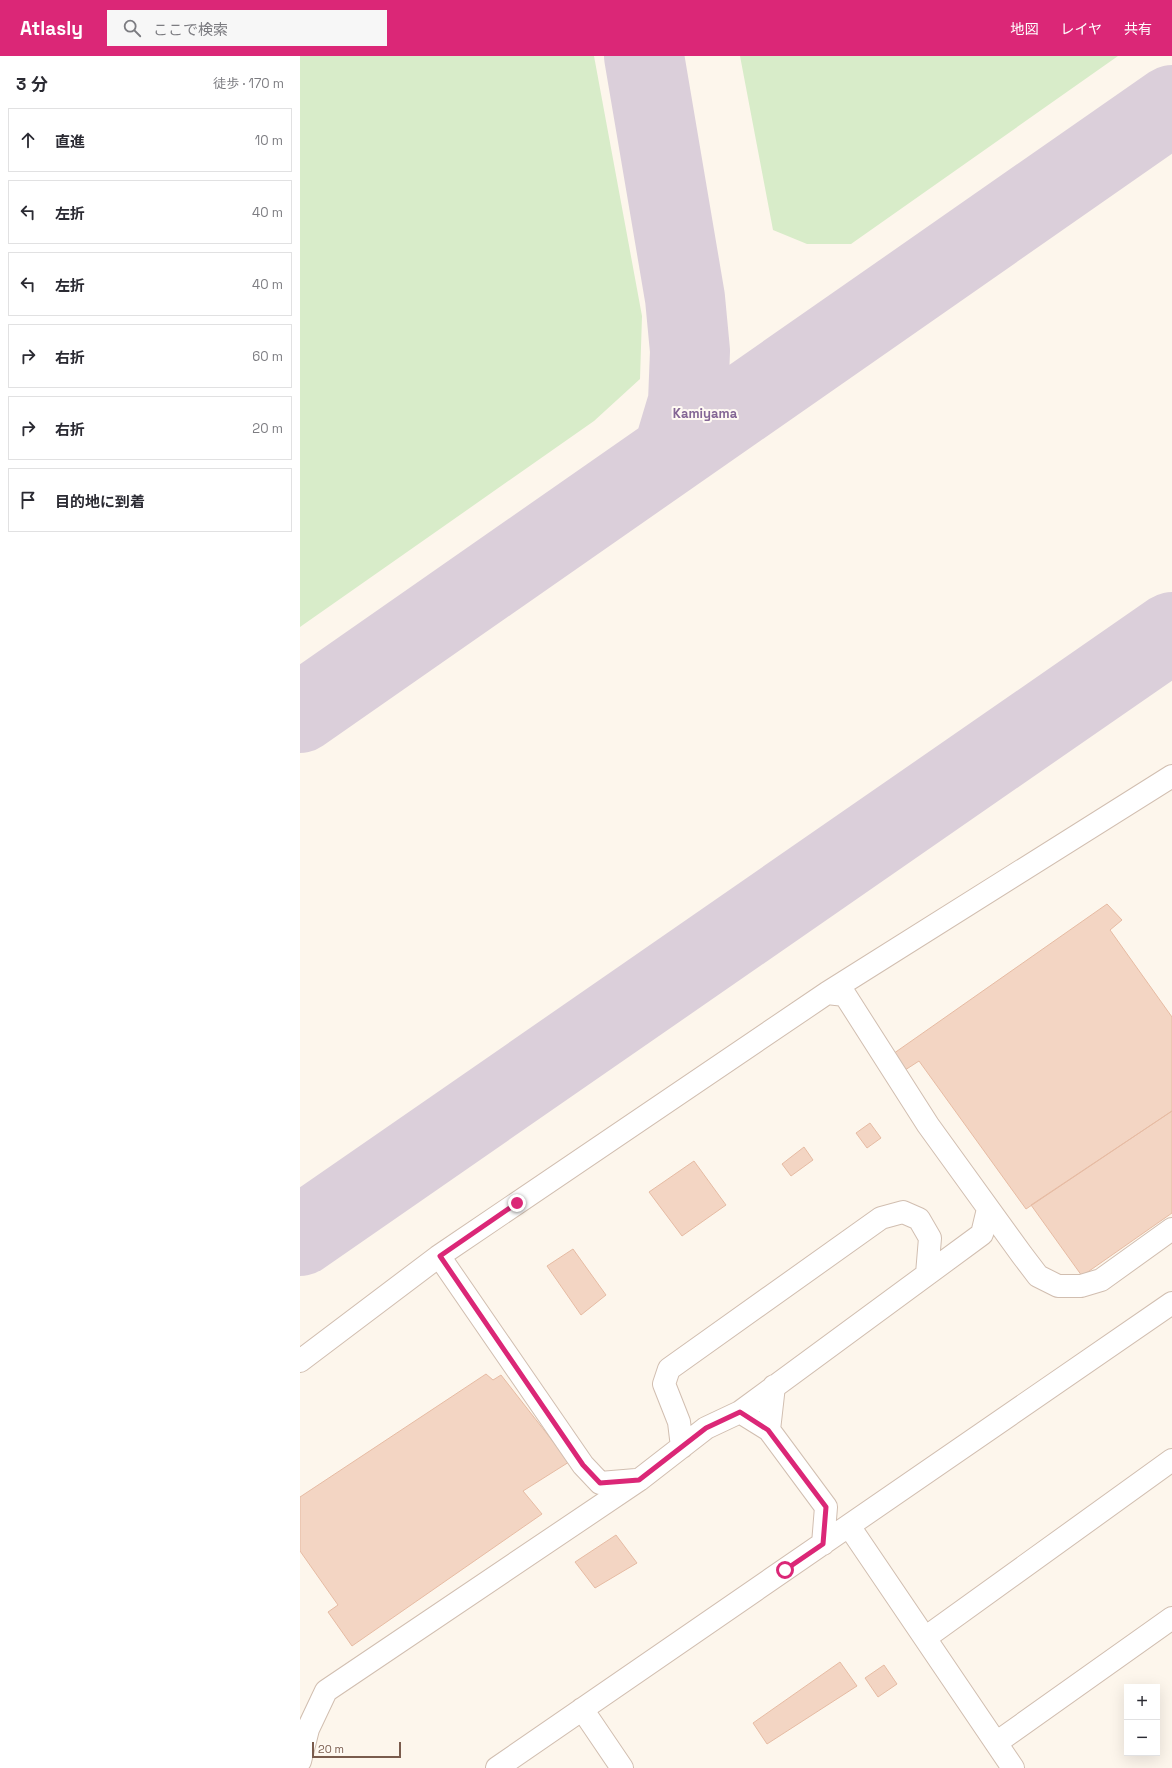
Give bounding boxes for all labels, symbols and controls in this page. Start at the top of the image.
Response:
search box [107,10,387,46]
text: Atlasly [20,16,83,41]
icon: search [121,17,143,39]
text: ここで検索 [153,20,228,39]
text: 地図 [1010,20,1038,38]
text: レイヤ [1060,20,1102,38]
text: 共有 [1124,20,1152,38]
text: 3 分 [16,73,48,95]
text: 徒歩 · 170 m [213,75,284,92]
icon: ahead [17,129,39,151]
text: 直進 [55,132,85,151]
text: 10 m [255,132,283,149]
icon: left [17,201,39,223]
text: 左折 [55,204,85,223]
text: 40 m [252,204,283,221]
icon: left [17,273,39,295]
text: 左折 [55,276,85,295]
text: 40 m [252,276,283,293]
icon: right [17,345,39,367]
text: 右折 [55,348,85,367]
text: 60 m [252,348,283,365]
district label: Kamiyama [673,405,738,422]
icon: right [17,417,39,439]
text: 右折 [55,420,85,439]
text: 20 m [252,420,283,437]
icon: arrive [17,489,39,511]
text: 目的地に到着 [55,492,145,511]
route end [508,1194,526,1212]
route start [776,1561,794,1579]
map controls [1124,1684,1160,1756]
button: + [1124,1684,1160,1720]
button: − [1124,1720,1160,1756]
scale bar [312,1740,401,1759]
text: 20 m [318,1742,344,1756]

